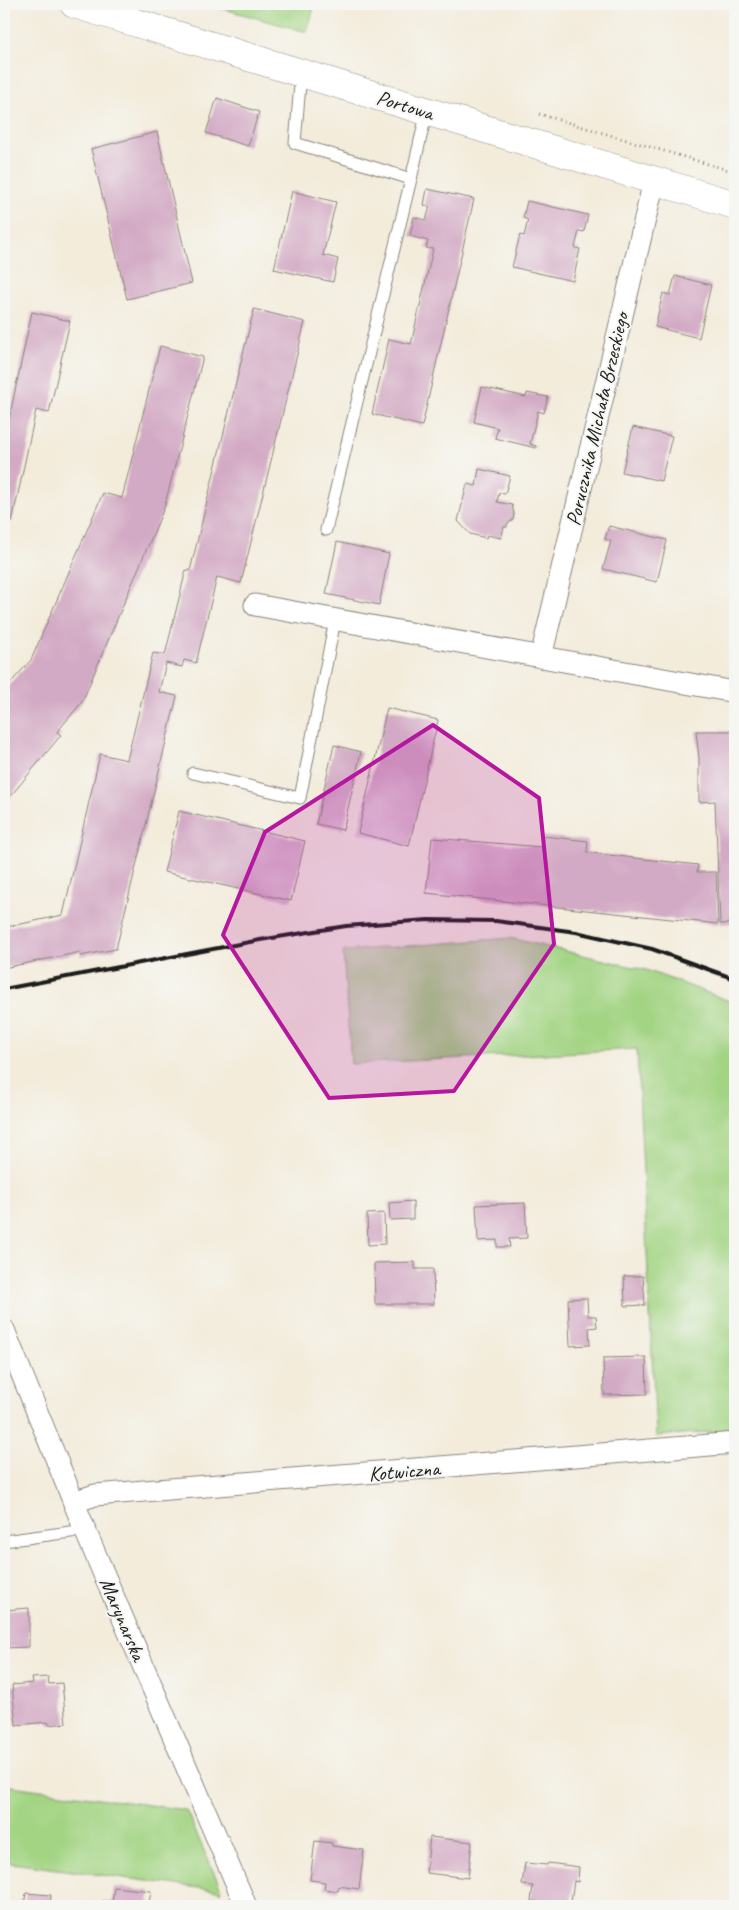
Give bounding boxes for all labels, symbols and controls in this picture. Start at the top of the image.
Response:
street label: Portowa [374,84,439,127]
street label: Porucznika Michała Brzeskiego [560,307,635,528]
street label: Kotwiczna [367,1455,443,1487]
street label: Marynarska [94,1573,153,1667]

